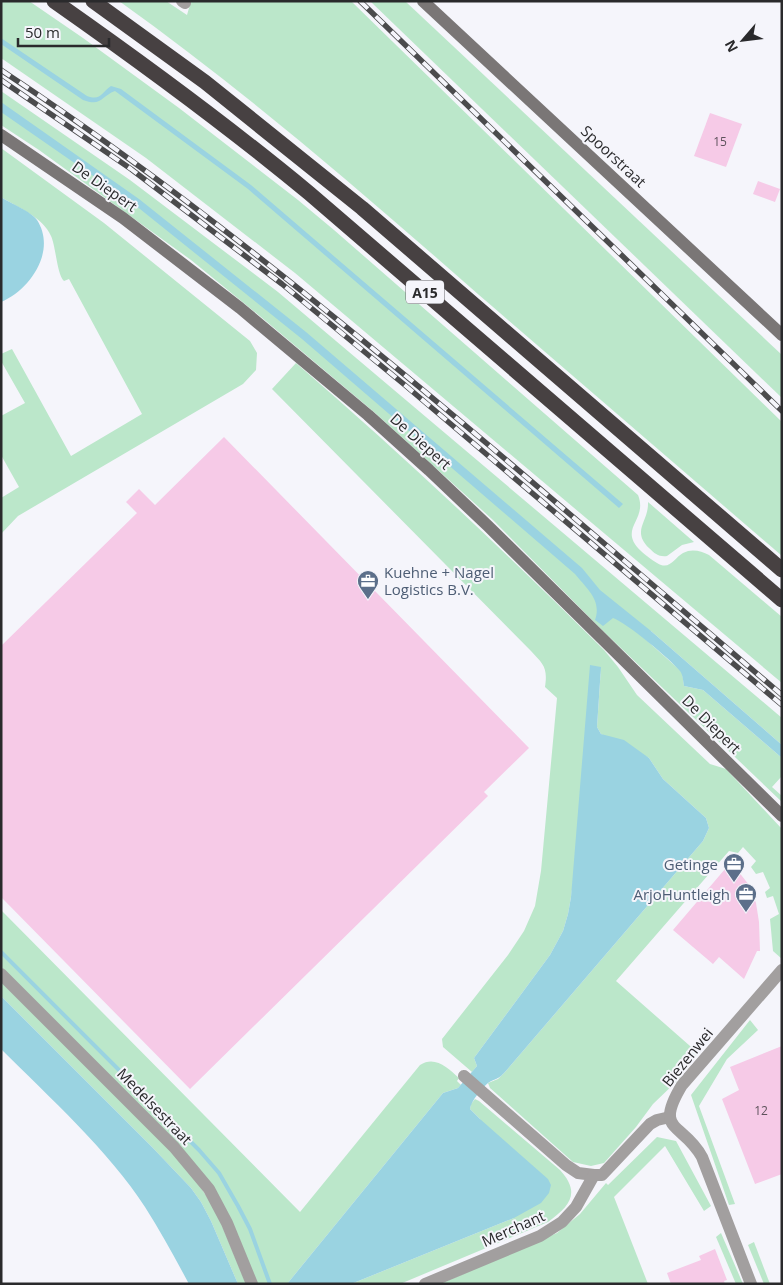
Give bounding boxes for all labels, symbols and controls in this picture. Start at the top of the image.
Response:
scale bar [18,15,109,47]
north arrow [718,15,768,65]
text: 50 m [25,22,60,42]
text: N [720,37,742,56]
street label: Spoorstraat [577,121,651,191]
house number: 15 [713,133,727,150]
street label: De Diepert [68,156,142,216]
road number: A15 [406,280,444,304]
street label: De Diepert [386,408,456,474]
place label: Kuehne + Nagel Logistics B.V. [384,562,494,599]
office icon: Kuehne + Nagel Logistics B.V. [356,569,380,600]
street label: De Diepert [678,690,746,758]
office icon: Getinge [722,852,746,883]
place label: Getinge [664,854,718,874]
office icon: ArjoHuntleigh [734,882,758,913]
place label: ArjoHuntleigh [633,884,730,904]
street label: Biezenwei [657,1023,717,1091]
street label: Medelsestraat [113,1063,197,1149]
house number: 12 [754,1102,768,1119]
street label: Merchant [478,1205,548,1251]

